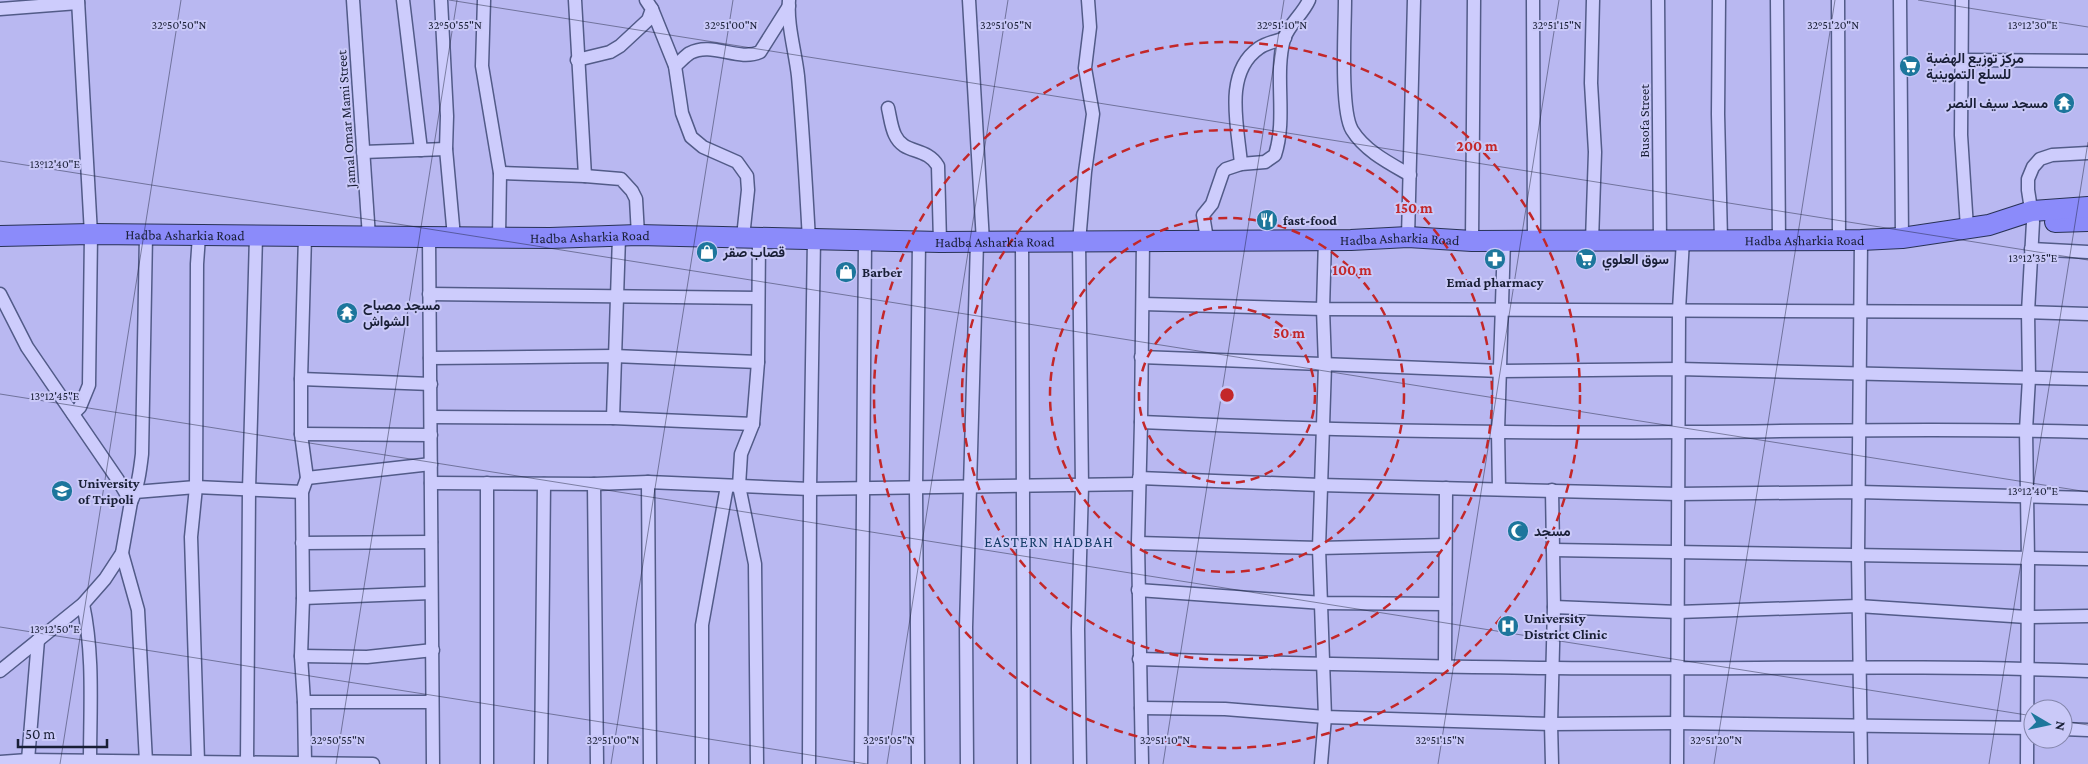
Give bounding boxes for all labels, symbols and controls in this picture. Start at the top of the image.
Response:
text: 32°50'50"N [152,18,207,32]
text: 32°50'55"N [428,18,482,32]
text: 32°51'00"N [705,18,758,32]
text: 32°51'05"N [980,18,1032,32]
text: 32°51'10"N [1257,18,1307,32]
text: 32°51'15"N [1532,18,1582,32]
text: 32°51'20"N [1807,18,1859,32]
text: 13°12'30"E [2008,18,2058,32]
street label: Jamal Omar Mami Street [333,49,359,190]
place label: مركز توزيع الهضبة للسلع التموينية [1926,50,2024,84]
supermarket icon: مركز توزيع الهضبة للسلع التموينية [1898,54,1922,78]
street label: Busofa Street [1636,84,1652,158]
temple icon: مسجد سيف النصر [2052,91,2076,115]
place label: مسجد سيف النصر [1946,95,2048,112]
text: 200 m [1456,138,1498,154]
text: 13°12'40"E [30,157,80,171]
text: 150 m [1395,200,1433,216]
restaurant icon: fast-food [1255,208,1279,232]
place label: fast-food [1283,212,1337,228]
street label: Hadba Asharkia Road [125,226,245,243]
street label: Hadba Asharkia Road [530,227,651,246]
street label: Hadba Asharkia Road [1340,229,1461,248]
street label: Hadba Asharkia Road [1745,232,1865,248]
street label: Hadba Asharkia Road [935,233,1055,250]
shop icon: قصاب صقر [695,240,719,264]
place label: قصاب صقر [722,244,785,261]
pharmacy icon: Emad pharmacy [1483,247,1507,271]
supermarket icon: سوق العلوي [1574,247,1598,271]
place label: سوق العلوي [1602,251,1669,271]
text: 13°12'35"E [2009,251,2058,265]
shop icon: Barber [834,260,858,284]
text: 100 m [1332,262,1372,278]
place label: Barber [862,264,903,280]
place label: Emad pharmacy [1447,274,1544,290]
place label: مسجد مصباح الشواش [363,297,441,330]
temple icon: مسجد مصباح الشواش [335,301,359,325]
text: 50 m [1273,325,1305,341]
centre of rings [1218,386,1236,404]
text: 13°12'45"E [31,389,80,403]
place label: University of Tripoli [78,475,140,507]
school or university icon: University of Tripoli [50,479,74,503]
text: 13°12'40"E [2008,484,2058,498]
mosque icon: مسجد [1506,519,1530,543]
place label: مسجد [1534,523,1571,540]
district label: EASTERN HADBAH [984,534,1114,550]
place label: University District Clinic [1524,610,1608,642]
hospital icon: University District Clinic [1496,614,1520,638]
text: 13°12'50"E [30,622,80,636]
north arrow [2023,699,2073,749]
scale bar [18,716,106,748]
text: N [2052,720,2069,732]
text: 50 m [25,726,55,742]
text: 32°50'55"N [311,733,365,747]
text: 32°51'00"N [587,733,640,747]
text: 32°51'05"N [863,733,915,747]
text: 32°51'10"N [1140,733,1190,747]
text: 32°51'15"N [1415,733,1465,747]
text: 32°51'20"N [1690,733,1742,747]

